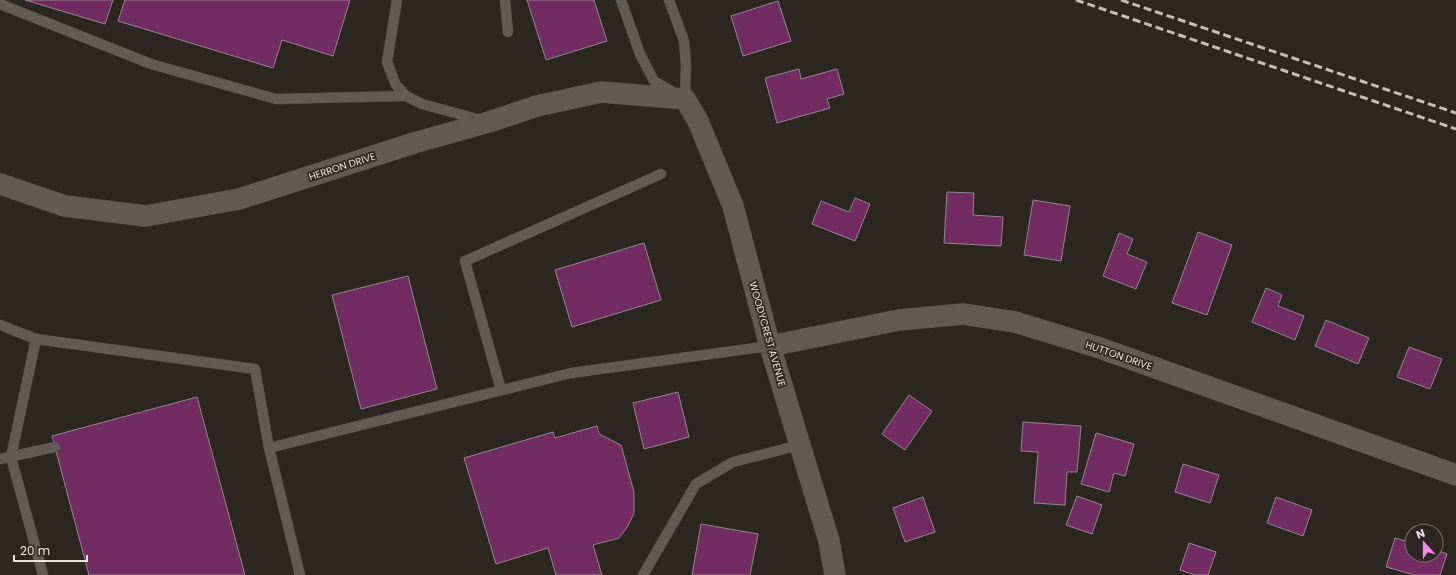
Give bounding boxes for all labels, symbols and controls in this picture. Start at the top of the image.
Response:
street label: HERRON DRIVE [307,149,377,184]
street label: WOODYCREST AVENUE [745,280,790,389]
street label: HUTTON DRIVE [1084,337,1154,374]
north arrow [1404,523,1444,563]
text: N [1414,525,1427,543]
scale bar [14,537,87,563]
text: 20 m [20,542,50,559]

